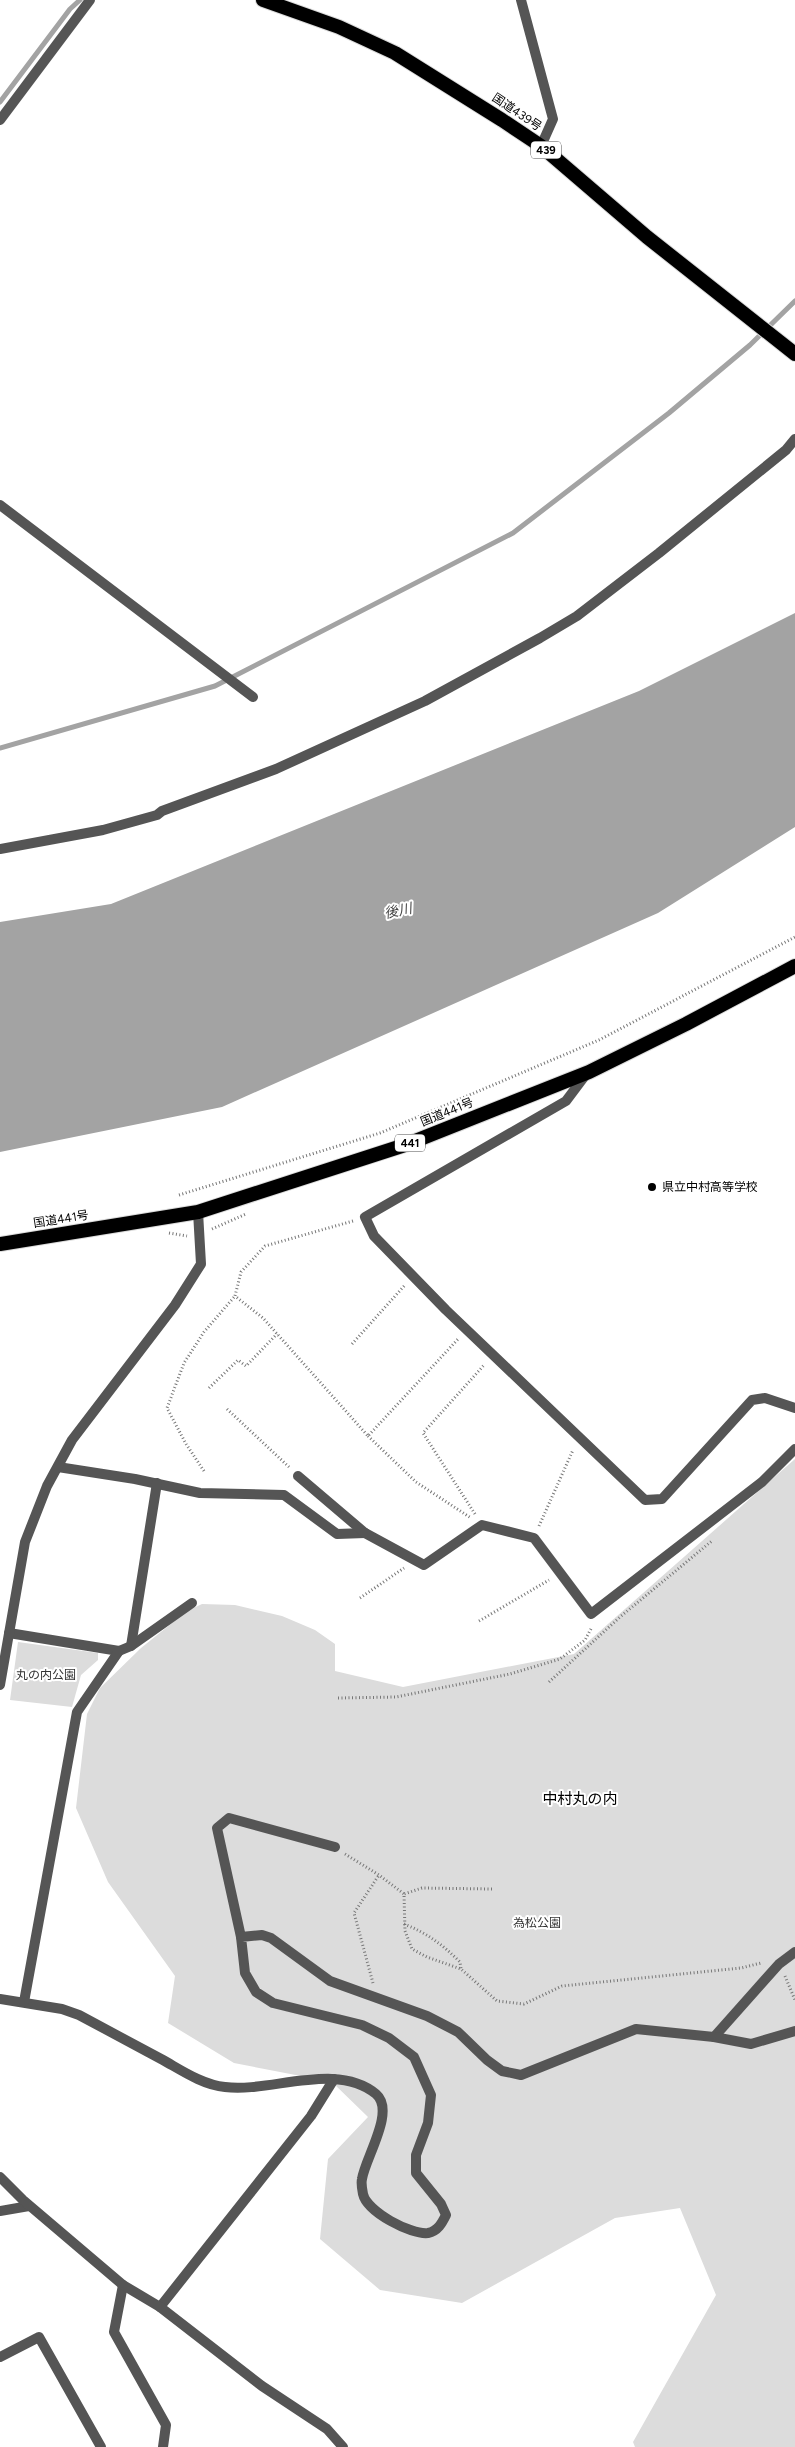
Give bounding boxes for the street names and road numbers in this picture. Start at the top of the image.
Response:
street label: 国道439号 [490,90,544,134]
road number: 439 [531,142,561,158]
street label: 国道441号 [418,1095,476,1129]
road number: 441 [395,1134,425,1152]
street label: 国道441号 [32,1208,90,1230]

